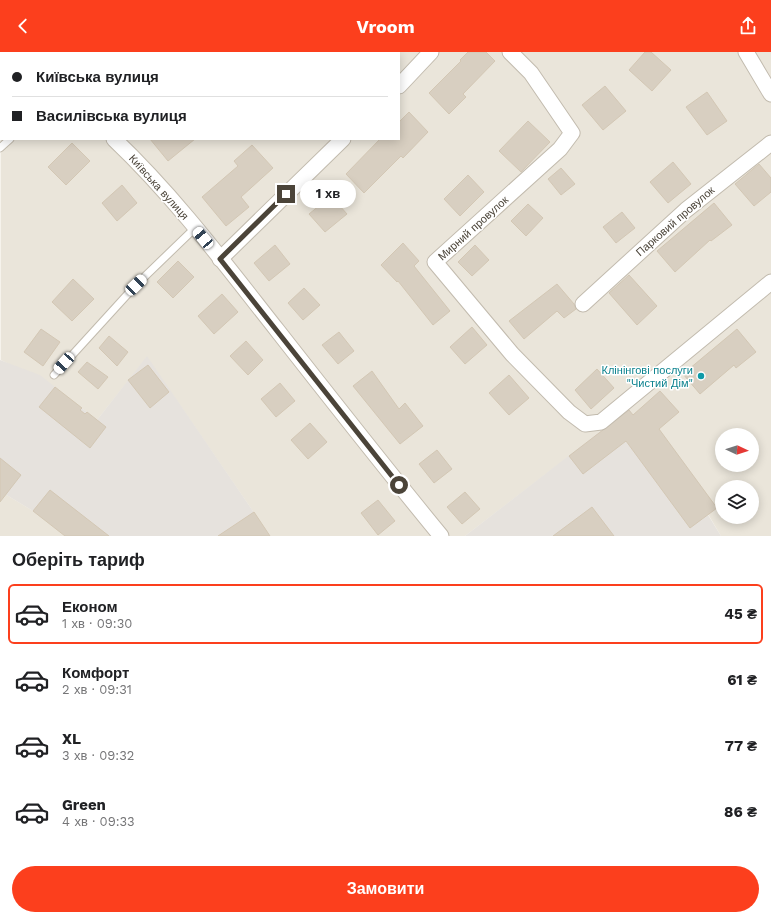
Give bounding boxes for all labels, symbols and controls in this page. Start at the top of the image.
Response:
icon: back [12,15,34,37]
icon: share [737,15,759,37]
text: Vroom [356,16,415,37]
text: Київська вулиця [36,68,159,86]
text: Василівська вулиця [36,107,187,125]
street label: Київська вулиця [126,152,191,223]
callout: 1 хв [300,180,356,208]
street label: Парковий провулок [633,184,717,259]
route end [277,185,295,203]
text: 1 хв [316,186,340,201]
street label: Мирний провулок [436,193,511,263]
car [191,225,215,251]
car [123,272,149,298]
car [52,350,76,376]
place label: Клінінгові послуги "Чистий Дім" [602,364,693,390]
marker: Клінінгові послуги "Чистий Дім" [696,371,706,381]
north arrow [715,428,759,472]
map controls [715,428,759,524]
route start [390,476,408,494]
button: layers [715,480,759,524]
text: Оберіть тариф [12,549,145,570]
icon: car [14,596,50,632]
text: Економ [62,598,118,616]
text: 45 ₴ [724,605,757,623]
text: 1 хв · 09:30 [62,616,132,631]
icon: car [14,662,50,698]
text: Комфорт [62,664,129,682]
text: 61 ₴ [727,671,757,689]
text: 2 хв · 09:31 [62,682,132,697]
icon: car [14,728,50,764]
text: XL [62,730,81,748]
text: 77 ₴ [725,737,757,755]
text: 3 хв · 09:32 [62,748,134,763]
icon: car [14,794,50,830]
text: Green [62,796,106,814]
text: 86 ₴ [724,803,757,821]
text: 4 хв · 09:33 [62,814,135,829]
button: Замовити [12,866,759,912]

